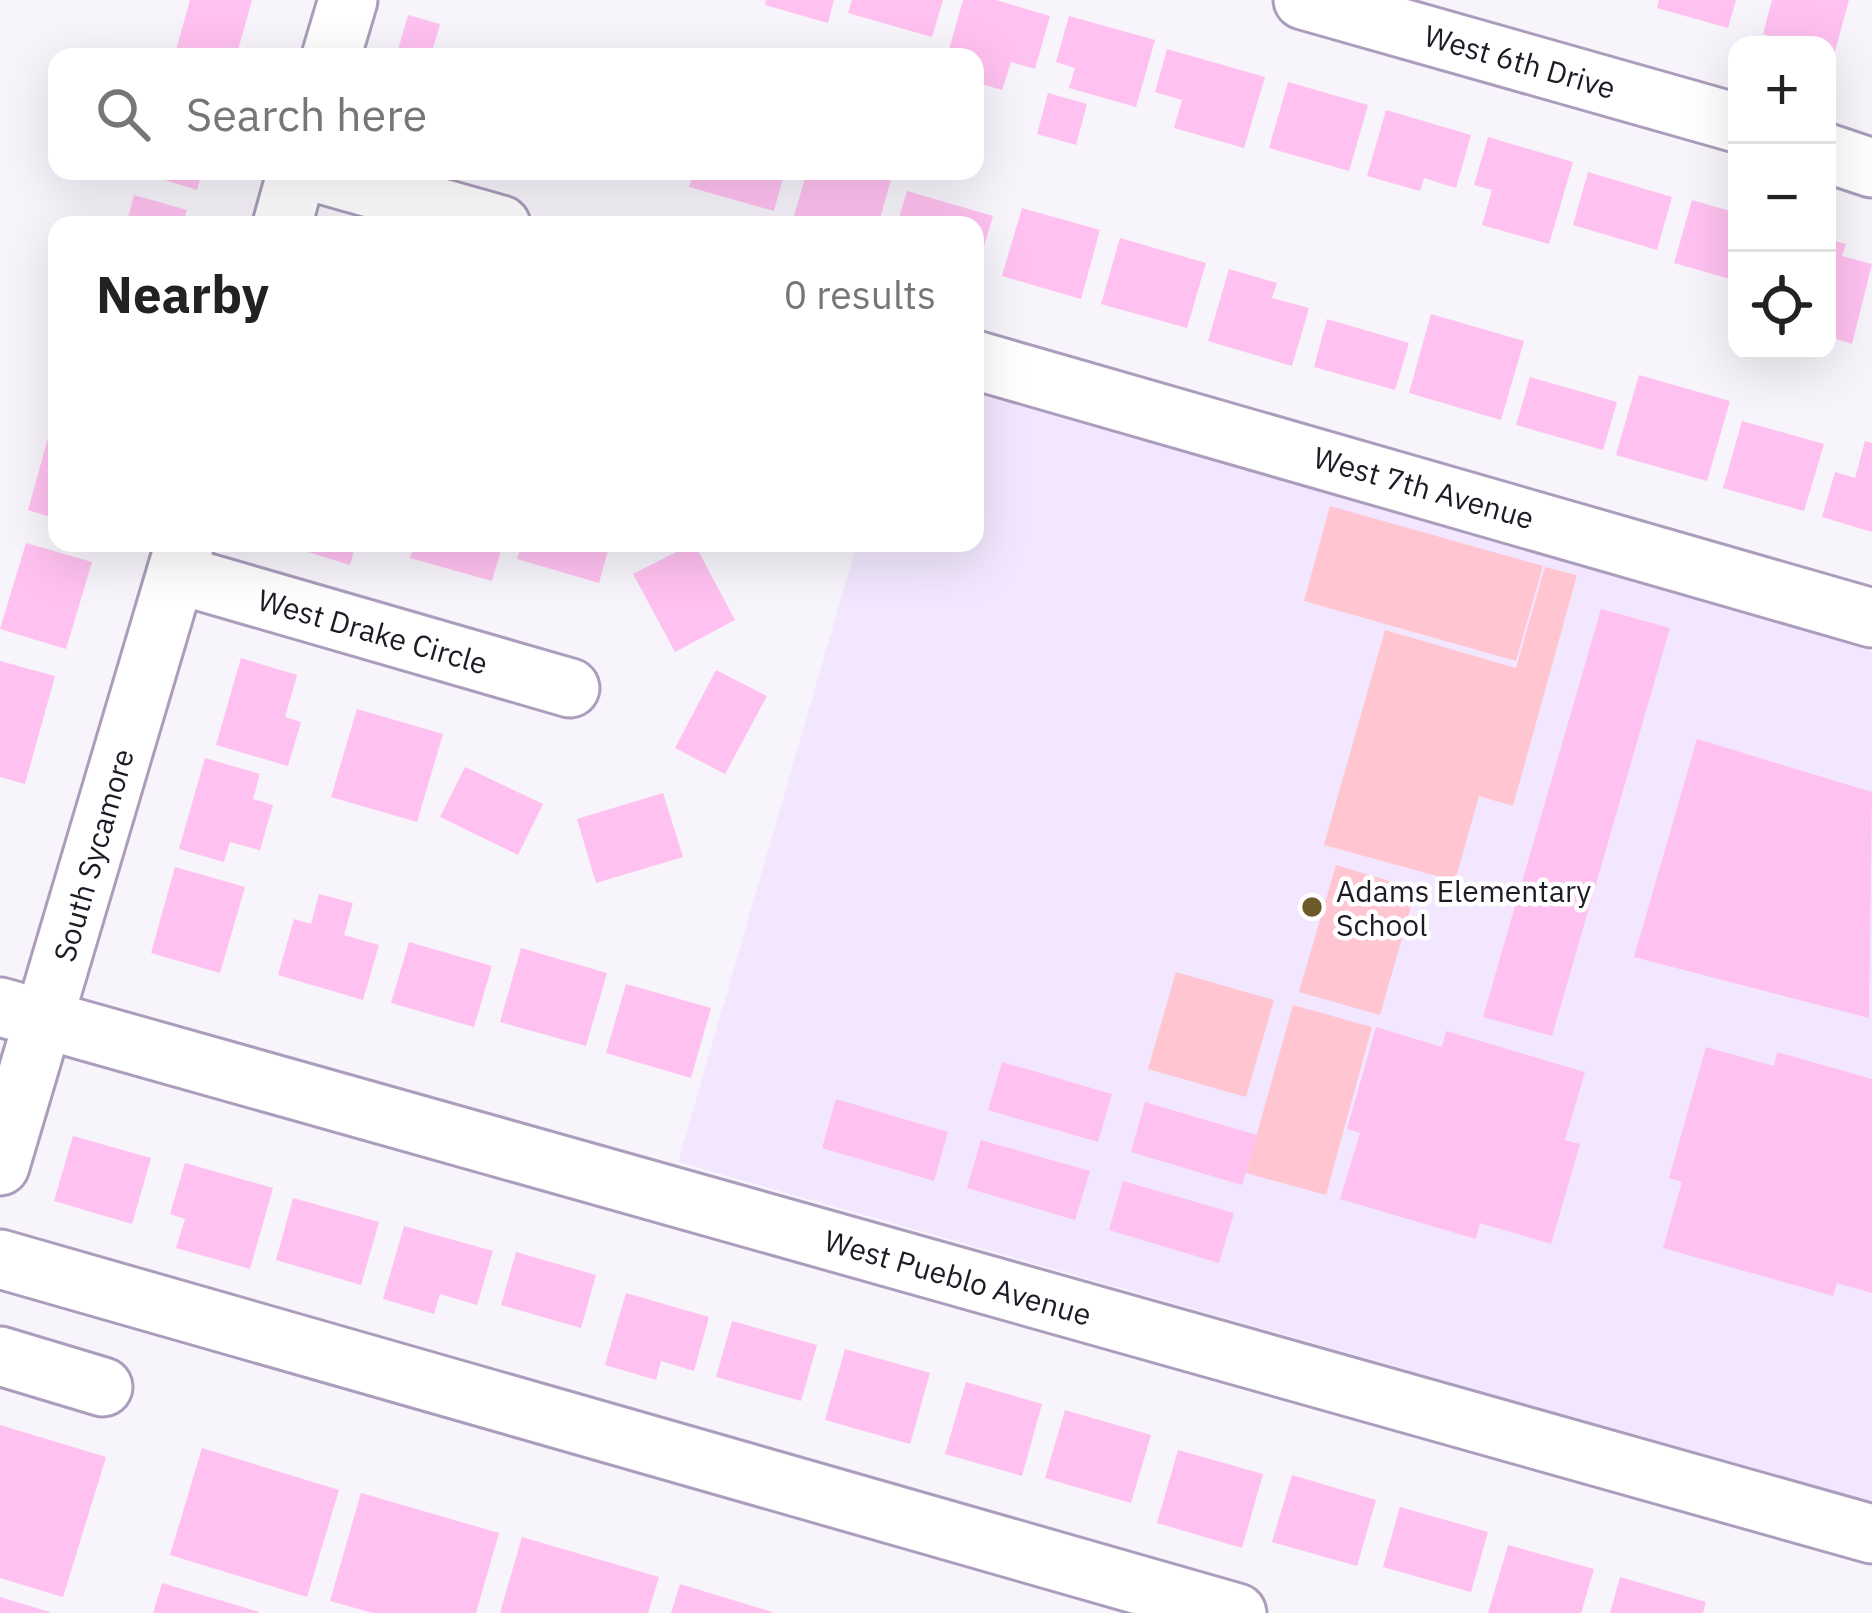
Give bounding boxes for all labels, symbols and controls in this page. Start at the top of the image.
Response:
street label: West 6th Drive [1420,15,1620,107]
map controls [1728,36,1836,360]
button: + [1728,36,1836,144]
search box [48,48,984,180]
icon: search [90,81,156,147]
text: Search here [186,85,427,143]
button: − [1728,144,1836,252]
button: locate [1728,252,1836,360]
text: Nearby [96,261,269,327]
text: 0 results [784,269,936,320]
street label: West 7th Avenue [1309,437,1539,537]
street label: West Drake Circle [254,580,492,682]
street label: South Sycamore [44,744,142,966]
place label: Adams Elementary School [1336,871,1591,944]
marker: Adams Elementary School [1299,894,1325,920]
street label: West Pueblo Avenue [820,1220,1096,1334]

